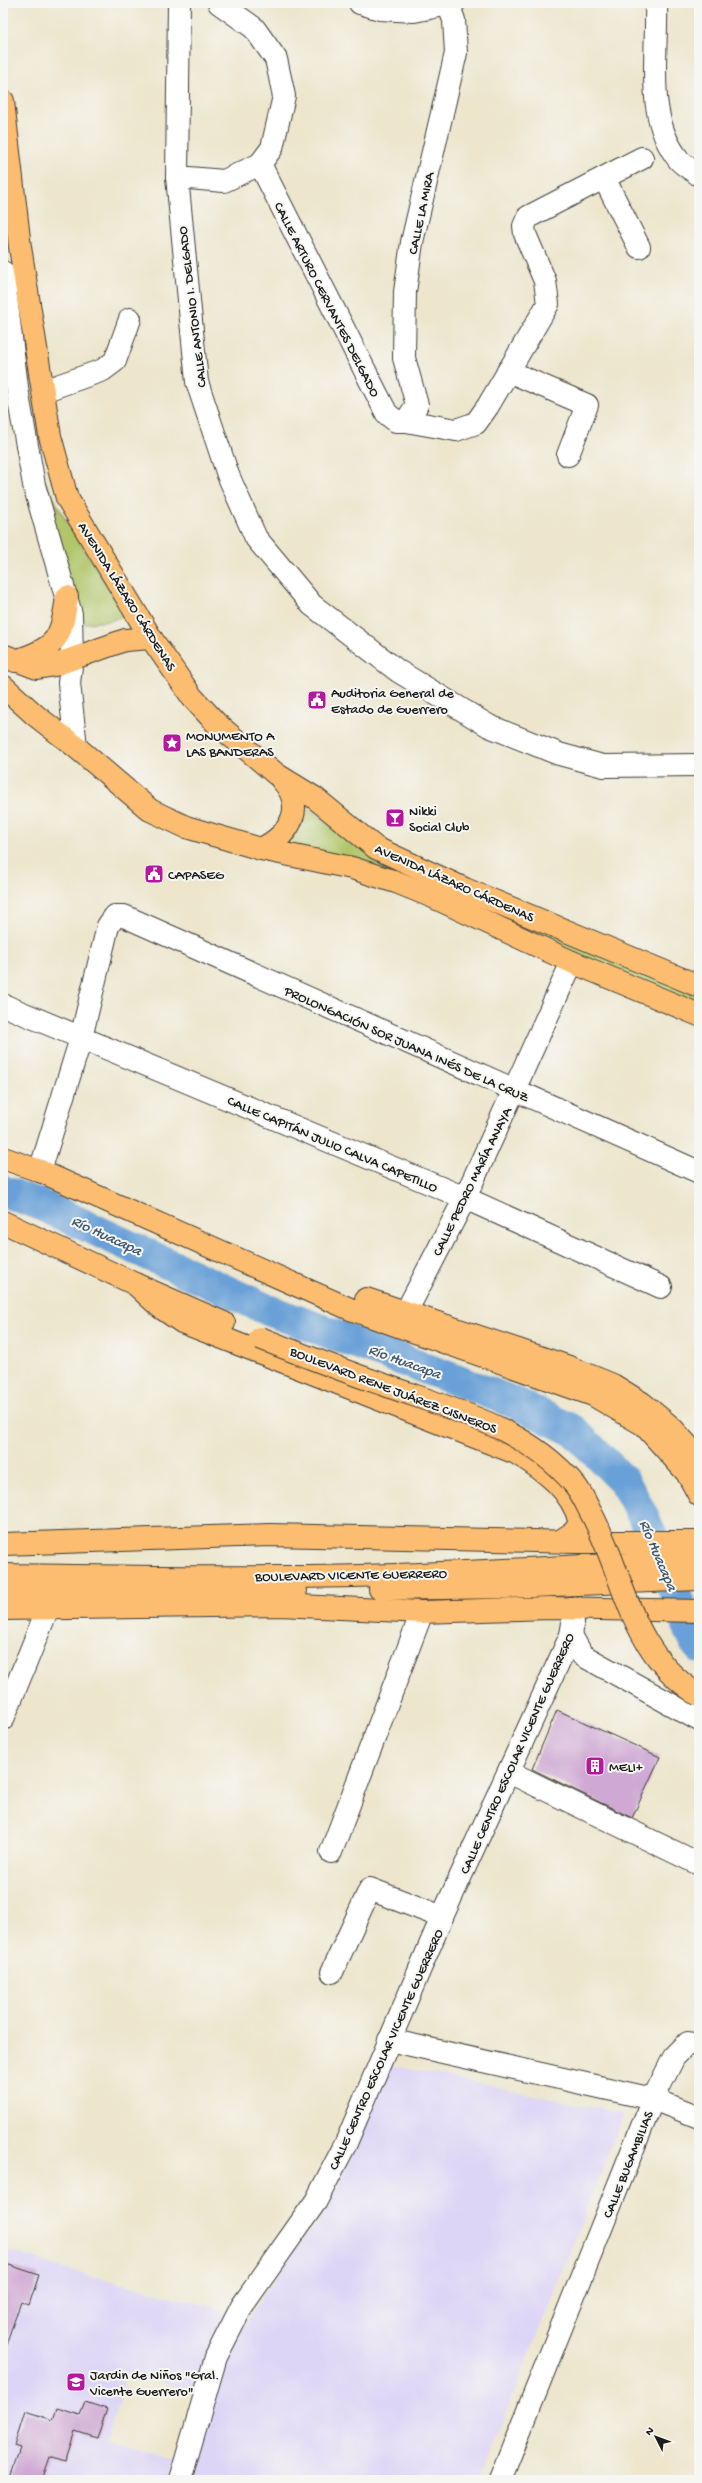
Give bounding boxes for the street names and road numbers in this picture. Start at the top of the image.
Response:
street label: CALLE LA MIRA [405,170,440,256]
street label: CALLE ARTURO CERVANTES DELGADO [269,200,383,401]
street label: CALLE ANTONIO I. DELGADO [175,225,212,388]
street label: AVENIDA LÁZARO CÁRDENAS [73,520,179,675]
street label: AVENIDA LÁZARO CÁRDENAS [372,841,537,927]
street label: PROLONGACIÓN SOR JUANA INÉS DE LA CRUZ [280,983,532,1108]
street label: CALLE CAPITÁN JULIO CALVA CAPETILLO [224,1093,440,1198]
street label: CALLE PEDRO MARÍA ANAYA [430,1104,517,1259]
street label: BOULEVARD RENE JUÁREZ CISNEROS [286,1344,499,1439]
street label: BOULEVARD VICENTE GUERRERO [254,1566,448,1587]
street label: CALLE CENTRO ESCOLAR VICENTE GUERRERO [457,1630,580,1877]
street label: CALLE CENTRO ESCOLAR VICENTE GUERRERO [326,1926,449,2173]
street label: CALLE BUGAMBILIAS [600,2108,659,2221]

